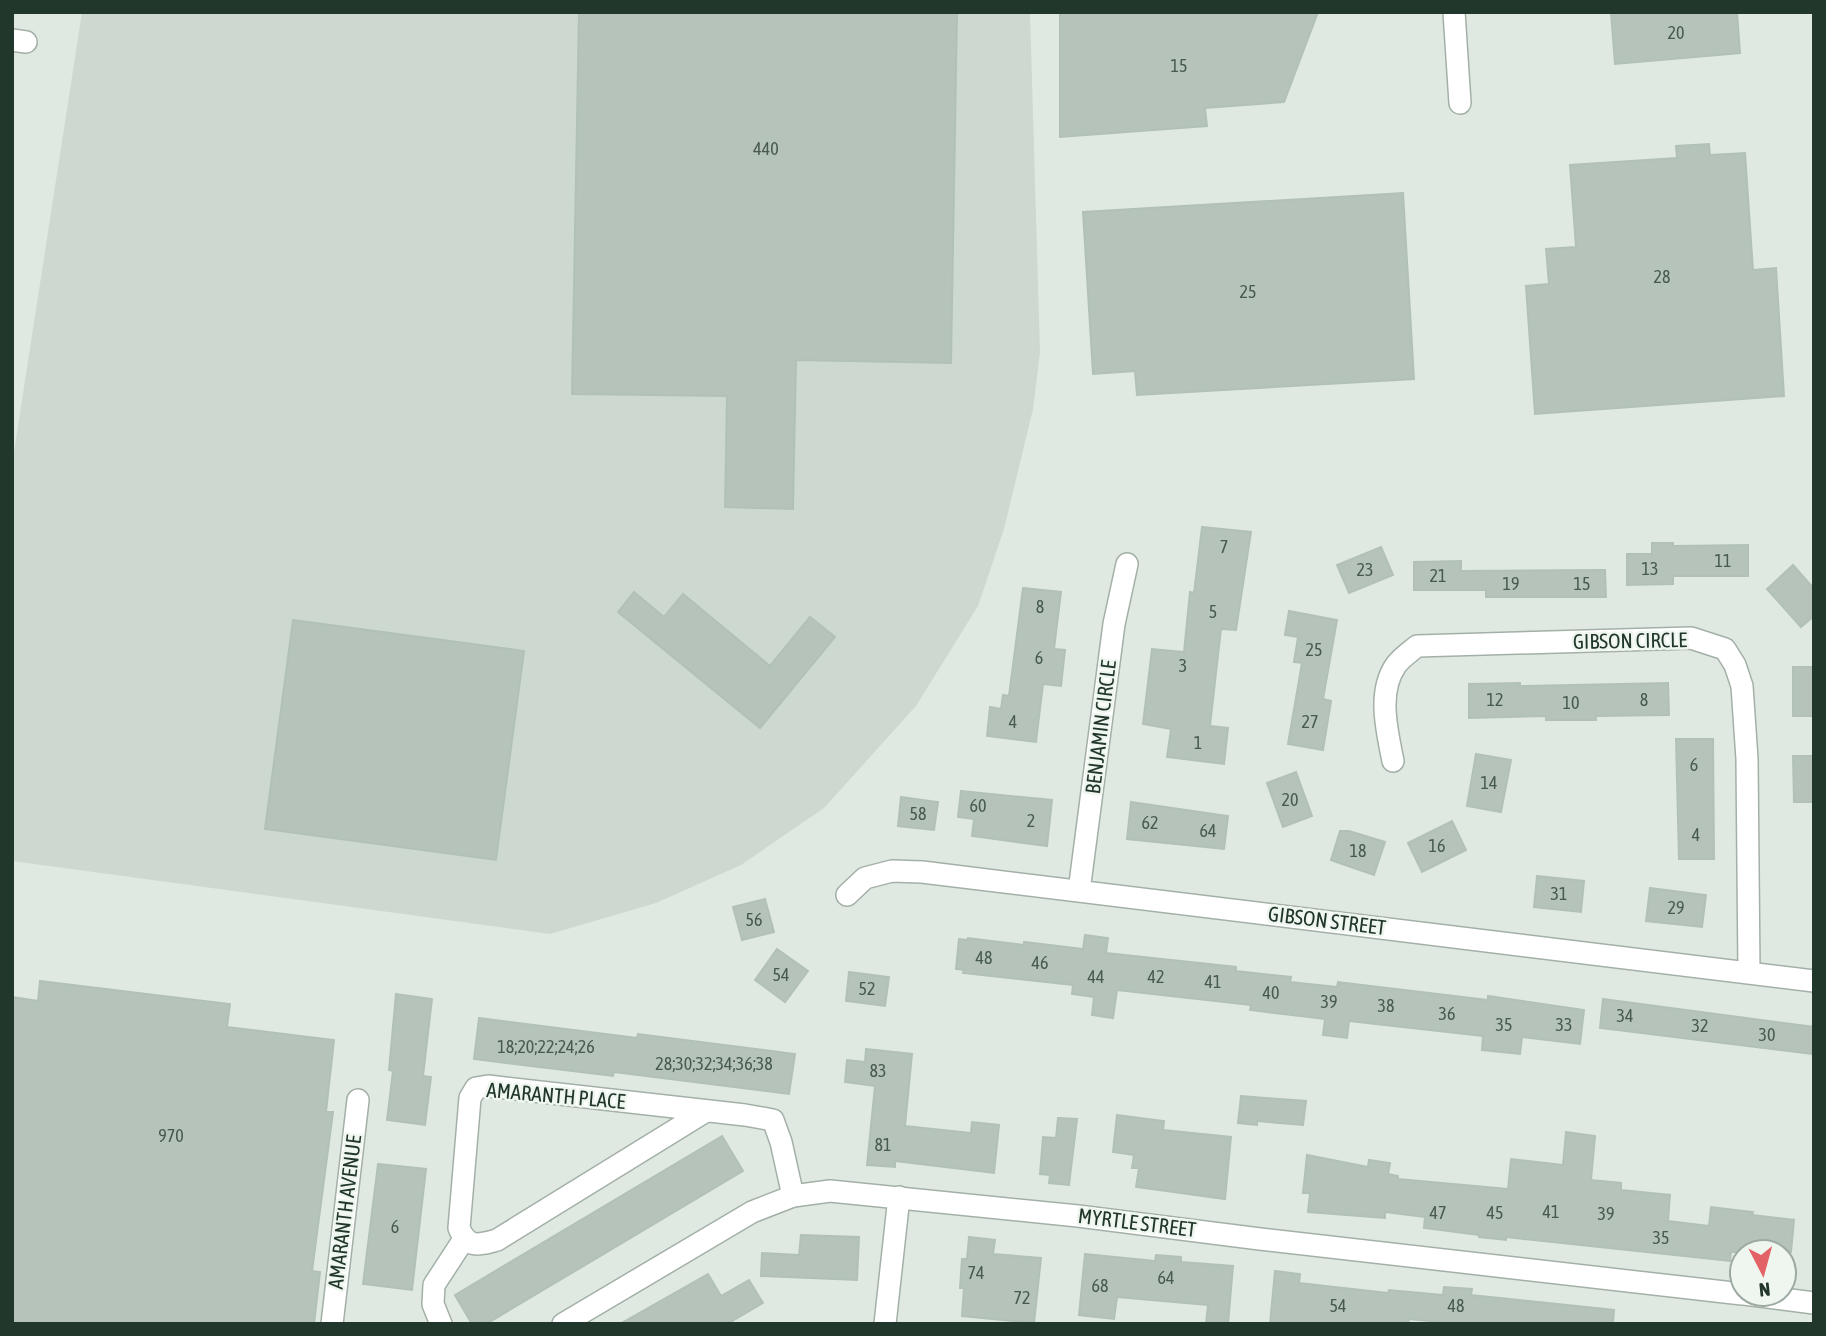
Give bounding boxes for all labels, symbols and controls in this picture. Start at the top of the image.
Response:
house number: 20 [1668,22,1684,43]
house number: 15 [1171,55,1187,76]
house number: 440 [753,138,779,159]
house number: 28 [1654,266,1670,287]
house number: 25 [1240,281,1256,302]
house number: 7 [1220,536,1228,557]
house number: 11 [1715,550,1731,571]
house number: 13 [1642,558,1658,579]
house number: 23 [1357,559,1373,580]
house number: 21 [1430,565,1446,586]
house number: 19 [1503,573,1519,594]
house number: 15 [1574,573,1590,594]
house number: 8 [1036,596,1044,617]
house number: 5 [1209,601,1217,622]
street label: GIBSON CIRCLE [1573,627,1687,653]
house number: 25 [1306,639,1322,660]
house number: 6 [1035,647,1043,668]
house number: 3 [1179,655,1187,676]
street label: BENJAMIN CIRCLE [1080,659,1120,795]
house number: 12 [1487,689,1503,710]
house number: 8 [1640,689,1648,710]
house number: 10 [1563,692,1579,713]
house number: 4 [1009,711,1017,732]
house number: 27 [1302,711,1318,732]
house number: 1 [1194,732,1202,753]
house number: 6 [1690,754,1698,775]
house number: 14 [1481,772,1497,793]
house number: 20 [1282,789,1298,810]
house number: 60 [970,795,986,816]
house number: 58 [910,803,926,824]
house number: 2 [1027,810,1035,831]
house number: 62 [1142,812,1158,833]
house number: 64 [1200,820,1216,841]
house number: 4 [1692,824,1700,845]
house number: 16 [1429,835,1445,856]
house number: 18 [1350,840,1366,861]
house number: 31 [1551,883,1567,904]
house number: 29 [1668,897,1684,918]
street label: GIBSON STREET [1267,901,1387,939]
house number: 56 [746,909,762,930]
house number: 48 [976,947,992,968]
house number: 46 [1032,952,1048,973]
house number: 54 [773,964,789,985]
house number: 44 [1088,966,1104,987]
house number: 42 [1148,966,1164,987]
house number: 41 [1205,971,1221,992]
house number: 52 [859,978,875,999]
house number: 40 [1263,982,1279,1003]
house number: 39 [1321,991,1337,1012]
house number: 38 [1378,995,1394,1016]
house number: 36 [1439,1003,1455,1024]
house number: 34 [1617,1005,1633,1026]
house number: 35 [1496,1014,1512,1035]
house number: 33 [1556,1014,1572,1035]
house number: 32 [1692,1015,1708,1036]
house number: 30 [1759,1024,1775,1045]
house number: 18;20;22;24;26 [497,1036,595,1057]
house number: 28;30;32;34;36;38 [655,1053,773,1074]
house number: 83 [870,1060,886,1081]
street label: AMARANTH PLACE [486,1077,627,1113]
house number: 970 [158,1125,184,1146]
street label: AMARANTH AVENUE [323,1133,365,1290]
house number: 81 [875,1134,891,1155]
house number: 41 [1543,1201,1559,1222]
house number: 47 [1430,1202,1446,1223]
house number: 45 [1487,1202,1503,1223]
street label: MYRTLE STREET [1077,1203,1198,1241]
house number: 39 [1598,1203,1614,1224]
house number: 6 [391,1216,399,1237]
house number: 35 [1653,1227,1669,1248]
north arrow [1728,1238,1798,1308]
house number: 74 [968,1262,984,1283]
house number: 64 [1158,1267,1174,1288]
house number: 68 [1092,1275,1108,1296]
text: N [1758,1278,1772,1301]
house number: 72 [1014,1287,1030,1308]
house number: 54 [1330,1295,1346,1316]
house number: 48 [1448,1295,1464,1316]

